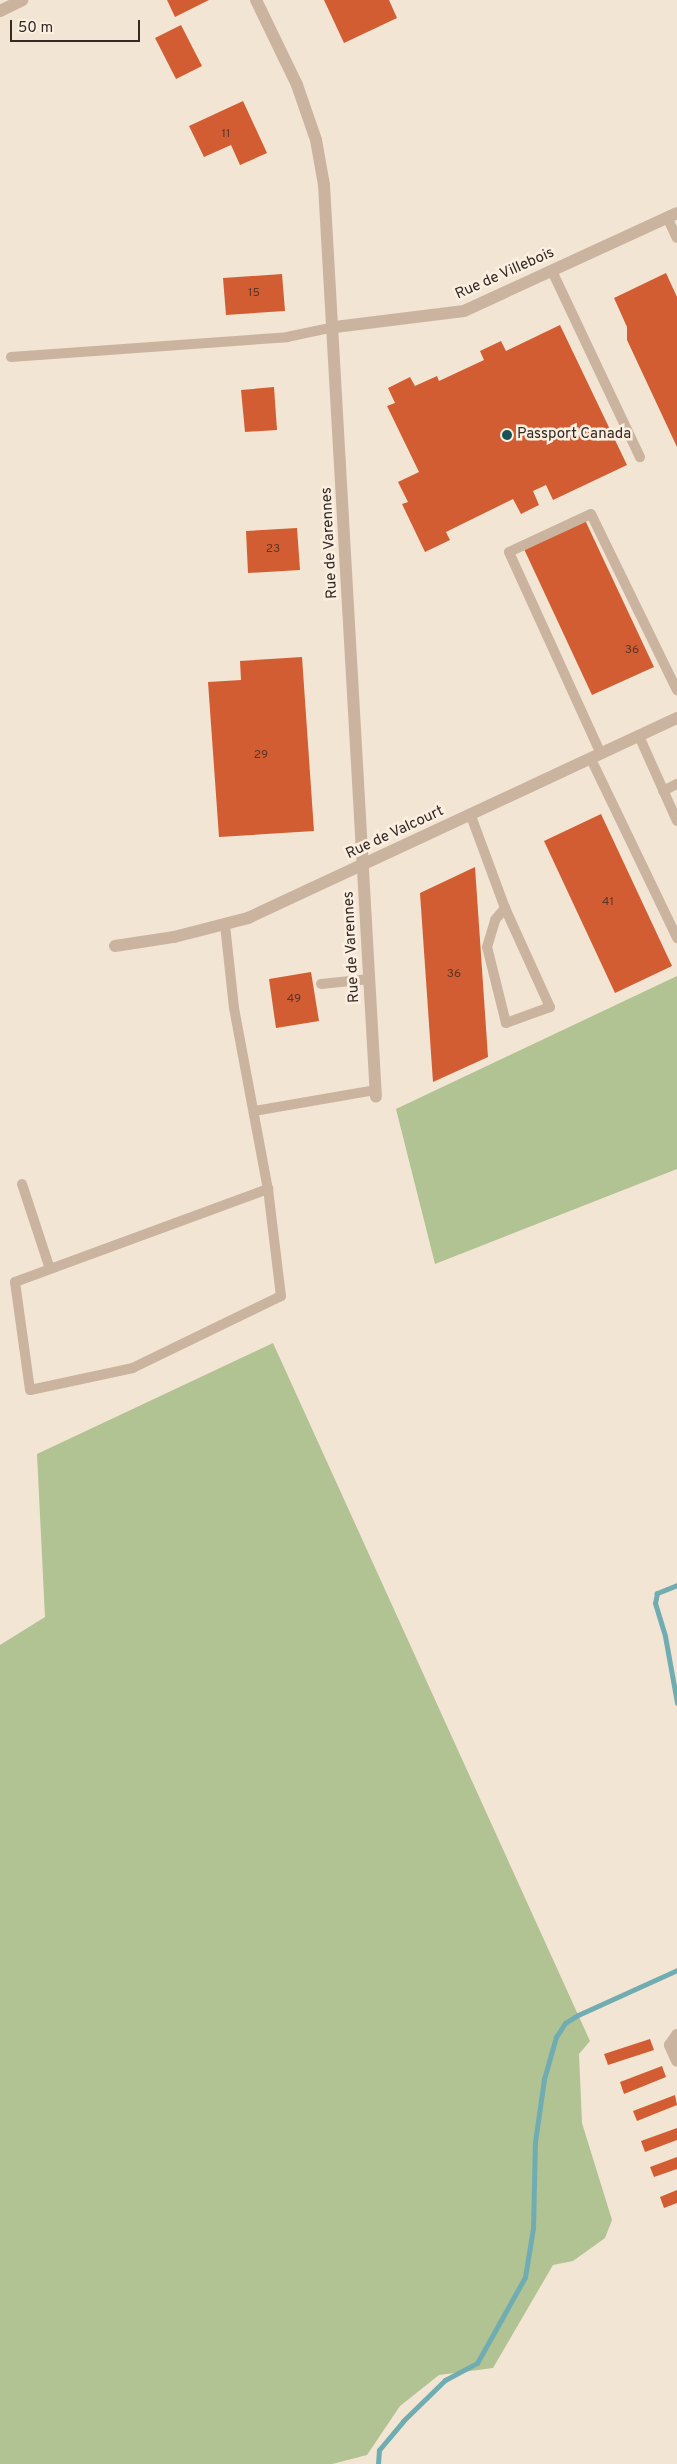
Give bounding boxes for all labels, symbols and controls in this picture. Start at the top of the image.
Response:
scale bar [12,10,142,42]
text: 50 m [18,19,53,38]
house number: 11 [222,128,230,142]
street label: Rue de Villebois [452,244,558,304]
house number: 15 [248,287,260,301]
place label: Passport Canada [517,426,631,444]
marker: Passport Canada [501,429,513,441]
street label: Rue de Varennes [318,486,342,600]
house number: 23 [266,543,280,557]
house number: 36 [625,644,639,658]
house number: 29 [254,749,268,763]
street label: Rue de Valcourt [343,802,447,864]
street label: Rue de Varennes [340,890,364,1004]
house number: 41 [602,896,614,910]
house number: 36 [447,968,461,982]
house number: 49 [287,993,301,1007]

